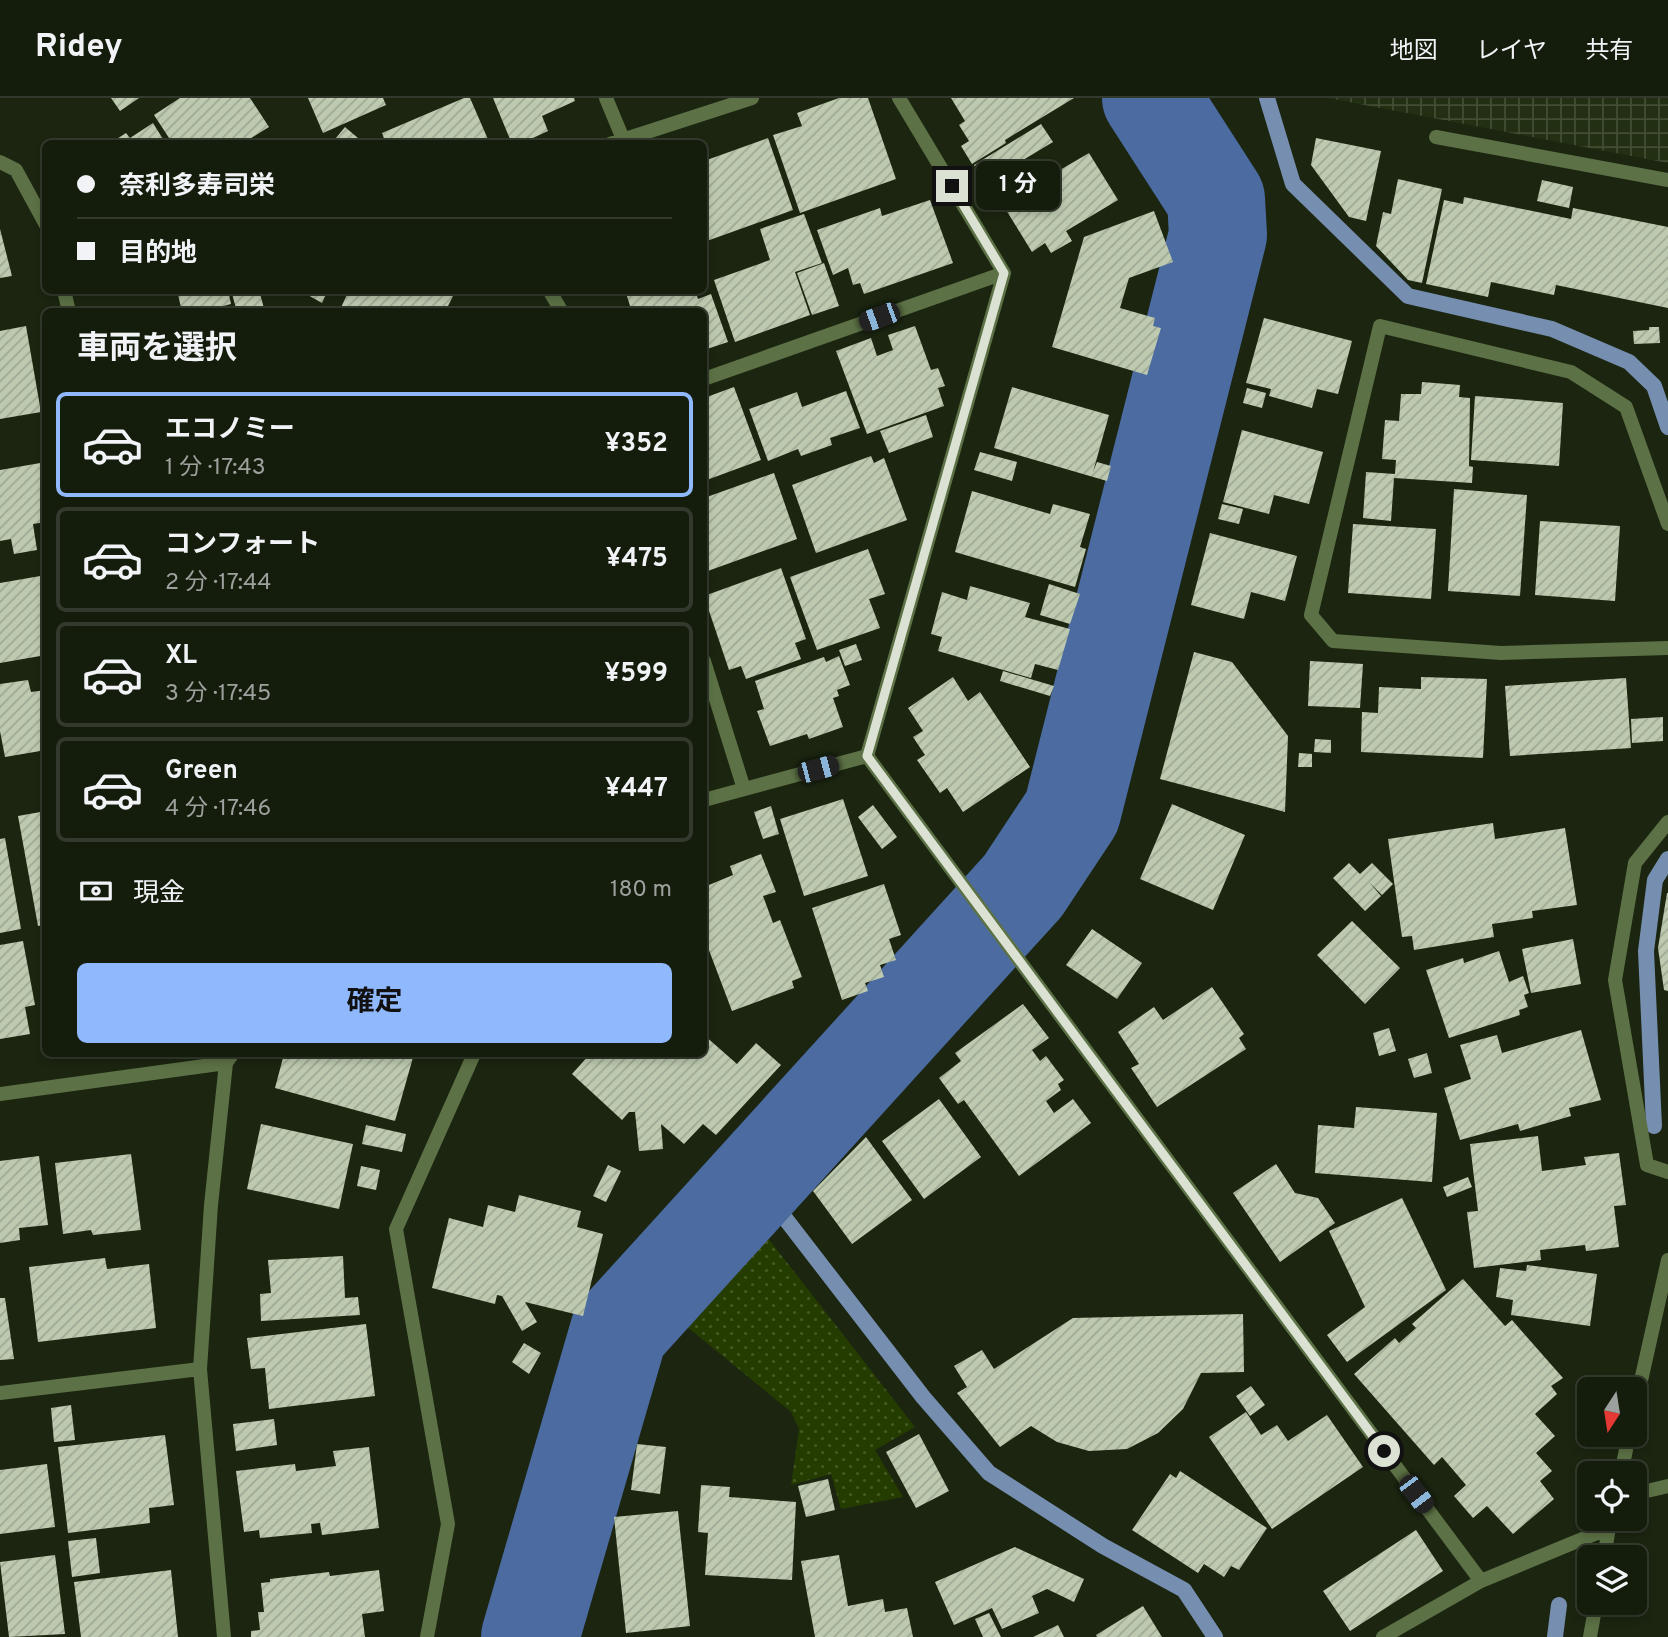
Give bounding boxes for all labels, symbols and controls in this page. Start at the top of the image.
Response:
text: Ridey [35,27,123,69]
text: 地図 [1390,37,1438,67]
text: レイヤ [1476,37,1547,67]
text: 共有 [1585,37,1633,67]
callout: 1 分 [976,162,1060,210]
route end [936,170,968,202]
text: 奈利多寿司栄 [119,171,275,204]
text: 1 分 [999,171,1037,200]
text: 目的地 [119,238,197,271]
car [856,300,903,334]
text: 車両を選択 [77,330,237,370]
icon: car [81,413,144,476]
text: エコノミー [165,414,295,447]
text: ¥352 [605,428,668,461]
text: 1 分 · 17:43 [165,454,266,483]
icon: car [81,528,144,591]
text: コンフォート [165,529,320,562]
text: ¥475 [606,543,668,576]
text: 2 分 · 17:44 [165,569,272,598]
text: XL [165,640,197,673]
icon: car [81,643,144,706]
text: ¥599 [604,658,668,691]
text: 3 分 · 17:45 [165,680,271,709]
car [795,753,842,785]
text: Green [165,755,238,788]
icon: car [81,758,144,821]
text: ¥447 [605,773,668,806]
text: 4 分 · 17:46 [165,795,271,824]
icon: cash [77,872,115,910]
text: 180 m [610,876,672,905]
text: 現金 [133,878,185,911]
button: 確定 [77,963,672,1043]
north arrow [1577,1377,1647,1447]
map controls [1577,1377,1647,1615]
route start [1368,1435,1400,1467]
button: locate [1577,1461,1647,1531]
car [1395,1471,1438,1517]
button: layers [1577,1545,1647,1615]

